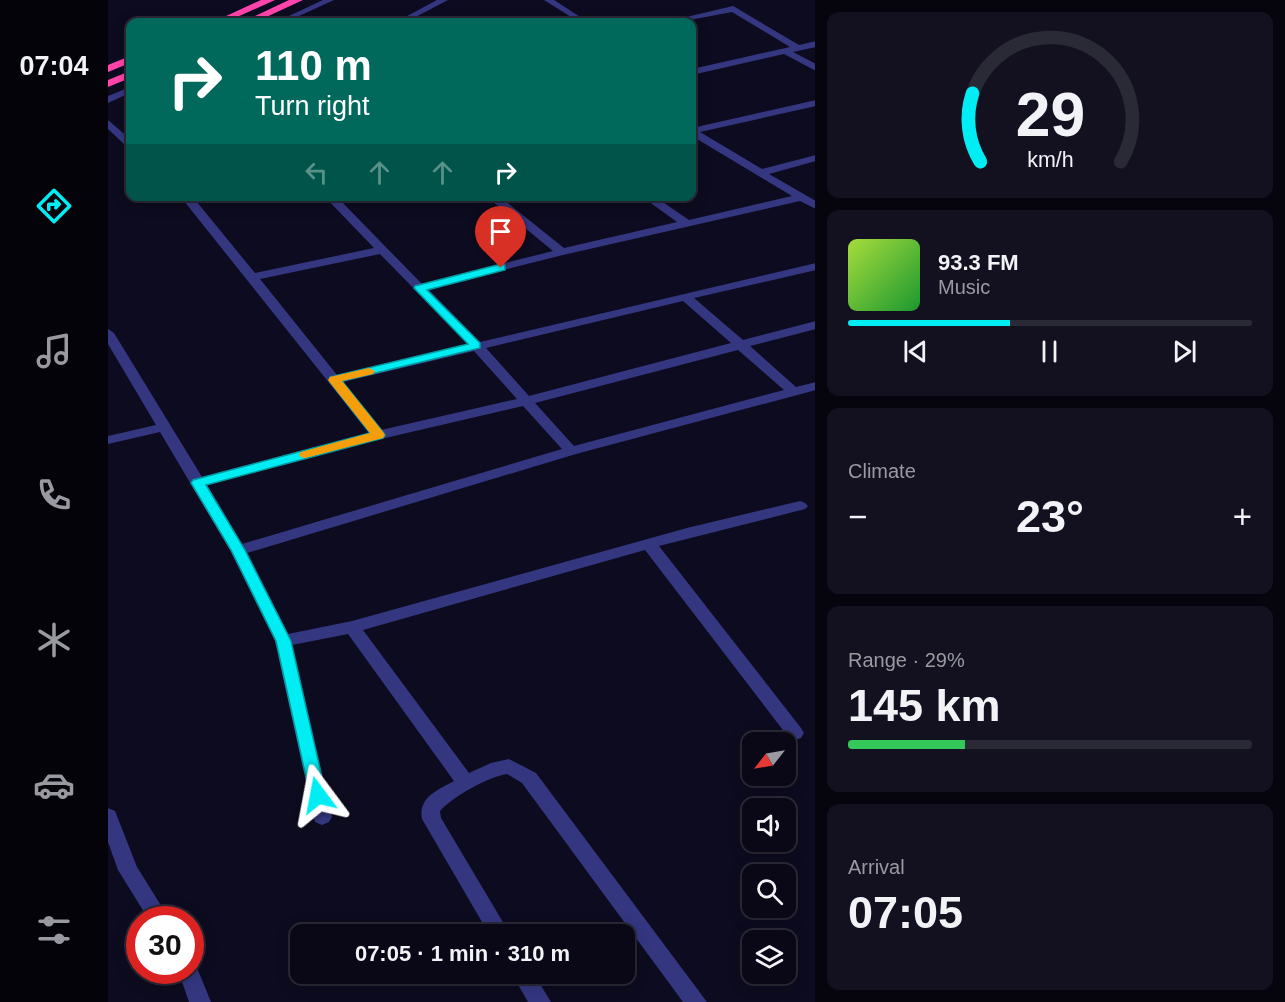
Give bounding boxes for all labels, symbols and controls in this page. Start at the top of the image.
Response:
icon: right [156,42,234,120]
text: 110 m [255,42,372,89]
text: 07:04 [19,51,89,81]
text: 29 [1015,80,1085,149]
text: Turn right [255,91,370,121]
text: km/h [1027,148,1073,172]
icon: left [300,156,333,189]
icon: ahead [363,156,396,189]
icon: ahead [426,156,459,189]
icon: right [489,156,522,189]
icon: directions [33,185,75,227]
pin [475,206,526,268]
icon: arrive [484,215,517,248]
text: 93.3 FM [938,250,1019,275]
text: Music [938,276,990,298]
icon: music [33,330,75,372]
icon: previous [899,335,932,368]
icon: pause [1033,335,1066,368]
icon: next [1168,335,1201,368]
text: Climate [848,460,916,482]
icon: phone [33,474,75,516]
text: 23° [1016,491,1084,542]
text: − [848,498,867,535]
text: + [1233,498,1252,535]
icon: climate [33,619,75,661]
text: Range · 29% [848,649,965,671]
text: 145 km [848,680,1001,731]
north arrow [742,732,796,786]
map controls [742,732,796,984]
position arrow [286,763,350,827]
icon: car [33,764,75,806]
button: sound [742,798,796,852]
text: Arrival [848,856,905,878]
button: search [742,864,796,918]
text: 07:05 [848,887,963,938]
speed limit sign: 30 [126,906,204,984]
icon: filters [33,909,75,951]
button: layers [742,930,796,984]
text: 07:05 · 1 min · 310 m [355,941,570,966]

